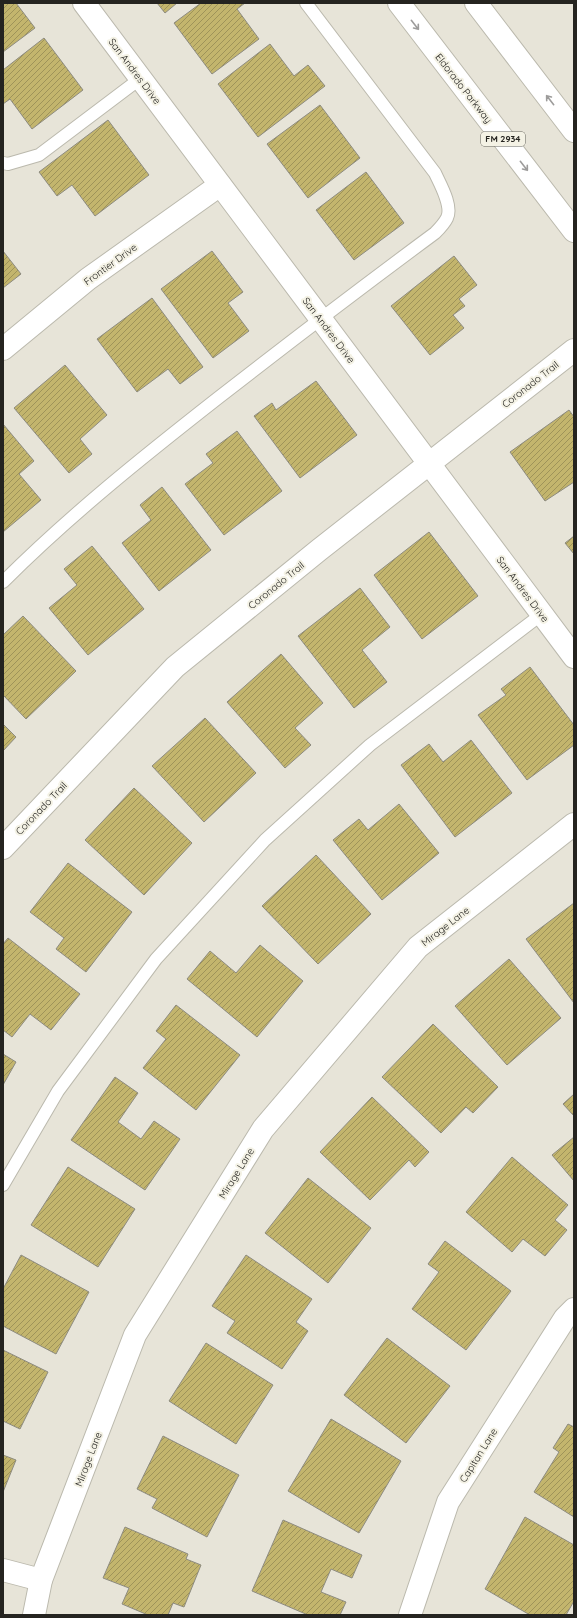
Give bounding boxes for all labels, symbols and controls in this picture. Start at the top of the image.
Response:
one-way arrow [411,19,420,30]
street label: San Andres Drive [106,36,164,107]
street label: Eldorado Parkway [432,51,495,126]
one-way arrow [546,95,554,106]
road number: FM 2934 [481,132,525,146]
one-way arrow [520,160,528,171]
street label: Frontier Drive [81,240,140,288]
street label: San Andres Drive [300,295,358,366]
street label: Coronado Trail [499,358,561,411]
street label: San Andres Drive [494,554,552,625]
street label: Coronado Trail [246,559,307,612]
street label: Coronado Trail [13,779,70,838]
street label: Mirage Lane [419,903,472,949]
street label: Mirage Lane [216,1145,257,1201]
street label: Capitan Lane [457,1425,500,1485]
street label: Mirage Lane [72,1430,105,1488]

